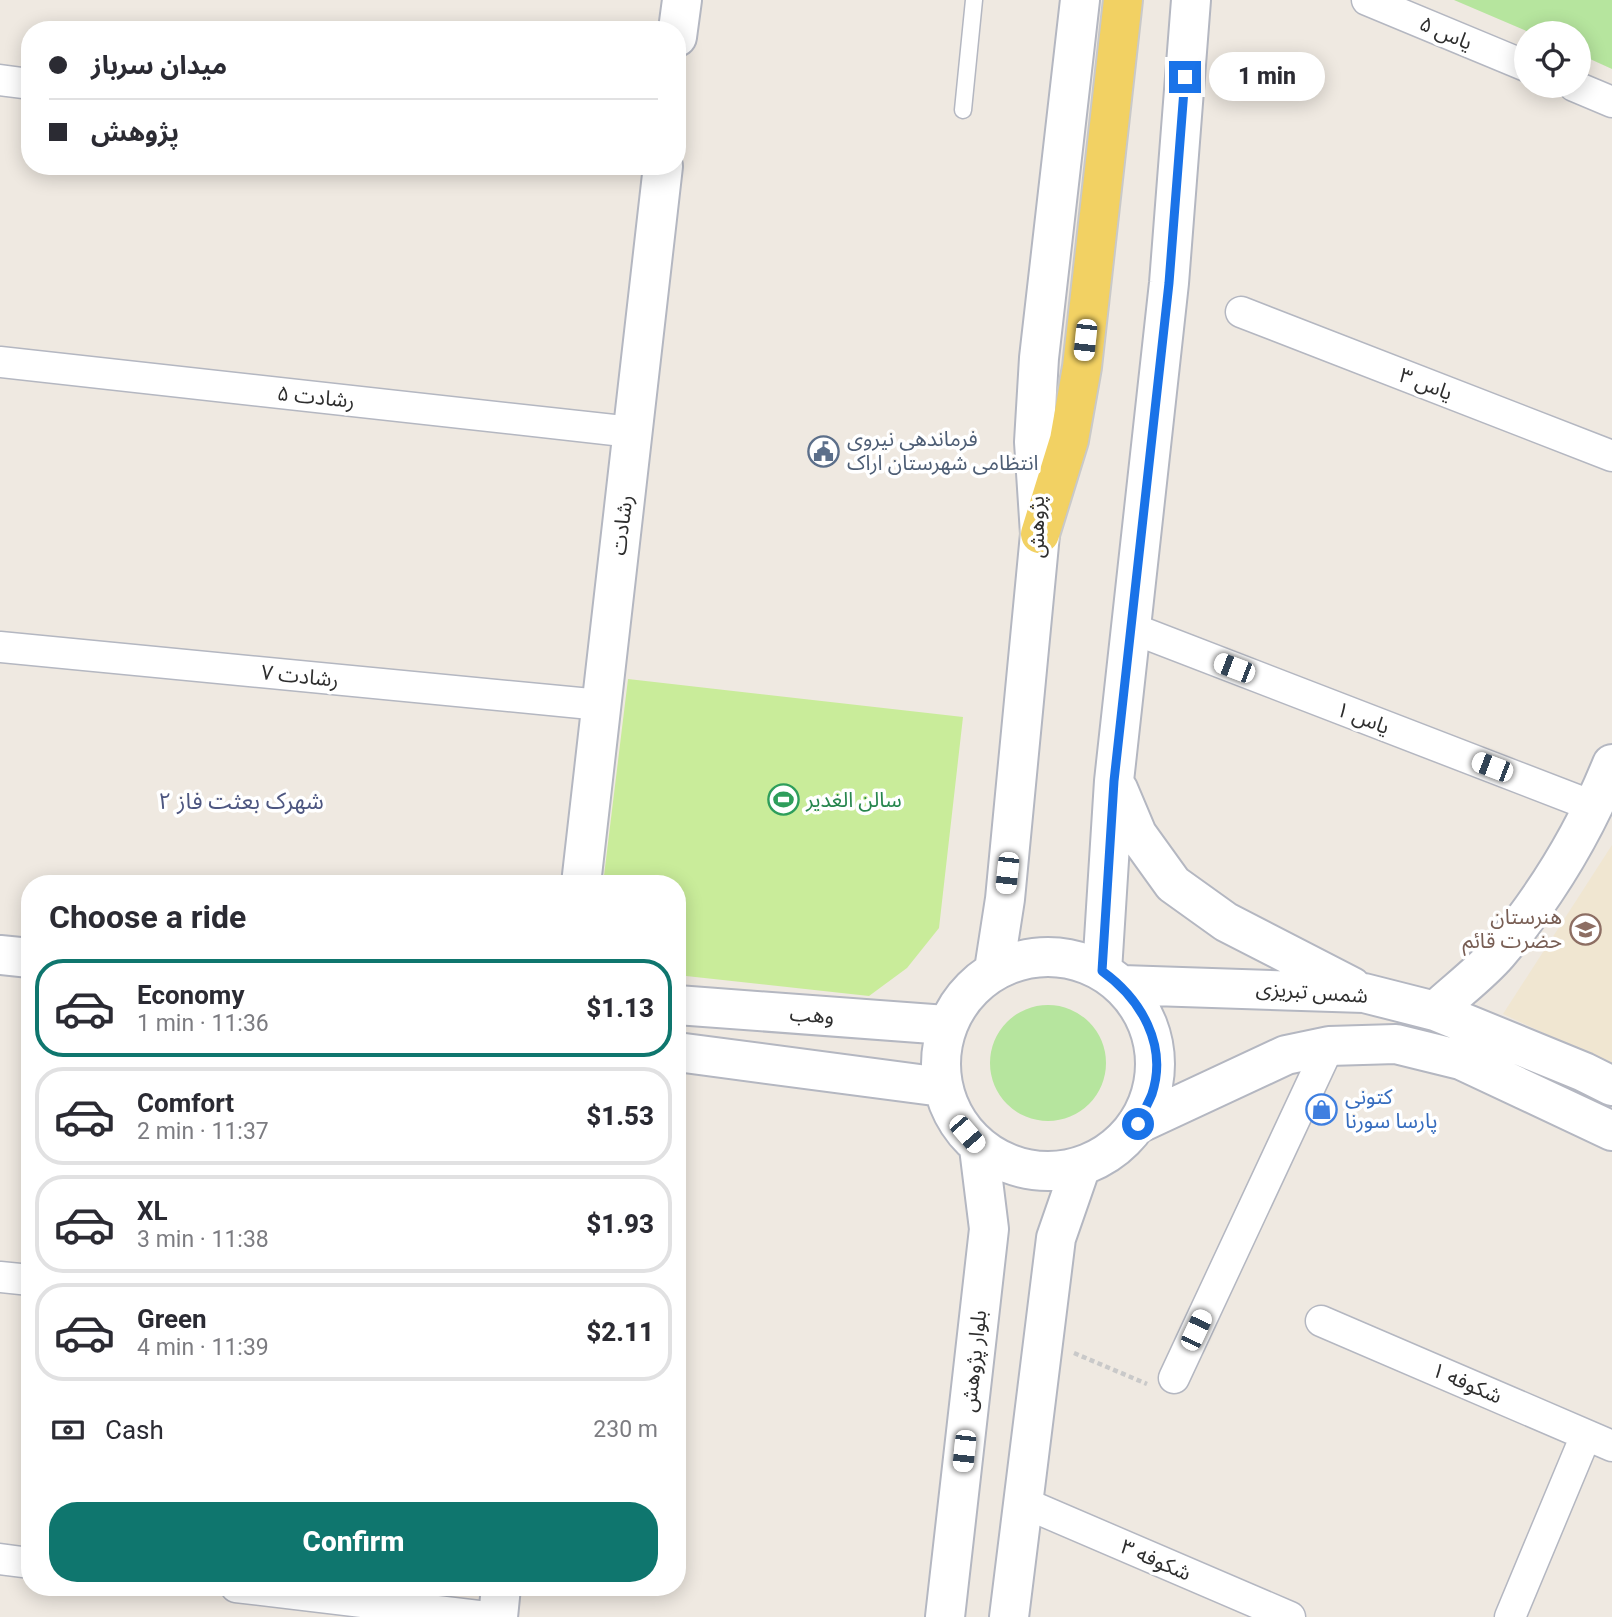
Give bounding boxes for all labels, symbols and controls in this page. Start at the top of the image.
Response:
street label: یاس ۵ [1416,11,1476,55]
map controls [1514,21,1591,98]
button: locate [1514,21,1591,98]
text: میدان سرباز [91,50,227,80]
callout: 1 min [1210,52,1325,102]
route end [1169,61,1201,93]
text: 1 min [1238,63,1296,90]
text: پژوهش [91,117,179,147]
car [1073,318,1098,362]
street label: یاس ۳ [1396,363,1456,405]
street label: رشادت ۵ [276,381,356,413]
place label: فرماندهی نیروی انتظامی شهرستان اراک [847,427,1039,475]
public building icon: فرماندهی نیروی انتظامی شهرستان اراک [807,434,841,468]
street label: رشادت [606,493,638,557]
street label: پژوهش [1025,496,1050,558]
car [1211,651,1258,685]
street label: رشادت ۷ [260,660,340,692]
street label: یاس ۱ [1333,697,1393,739]
car [1469,750,1516,784]
sports icon: سالن الغدیر [766,783,800,817]
district label: شهرک بعثت فاز ۲ [158,788,324,815]
place label: سالن الغدیر [805,788,902,812]
car [995,851,1020,895]
text: Choose a ride [49,898,246,936]
place label: هنرستان حضرت قائم [1462,905,1562,956]
school or university icon: هنرستان حضرت قائم [1568,912,1602,946]
street label: شمس تبریزی [1255,976,1369,1008]
icon: car [53,977,116,1040]
text: Economy [137,980,244,1010]
text: $1.13 [586,993,654,1023]
street label: وهب [789,1001,835,1029]
text: 1 min · 11:36 [137,1010,269,1037]
icon: car [53,1085,116,1148]
place label: کتونی پارسا سورنا [1345,1085,1437,1134]
text: Comfort [137,1088,234,1118]
shop icon: کتونی پارسا سورنا [1305,1092,1339,1126]
text: $1.53 [586,1101,654,1131]
route start [1122,1108,1154,1140]
car [946,1111,989,1157]
text: 2 min · 11:37 [137,1118,269,1145]
icon: car [53,1193,116,1256]
text: XL [137,1196,168,1226]
text: $1.93 [586,1209,654,1239]
text: 3 min · 11:38 [137,1226,269,1253]
icon: car [53,1301,116,1364]
text: Green [137,1304,207,1334]
car [1178,1307,1215,1353]
street label: بلوار پژوهش [957,1309,992,1413]
text: $2.11 [586,1317,654,1347]
text: 4 min · 11:39 [137,1334,269,1361]
street label: شکوفه ۱ [1428,1358,1506,1408]
icon: cash [49,1411,87,1449]
text: Cash [105,1415,164,1445]
text: 230 m [593,1416,658,1443]
car [952,1429,977,1473]
button: Confirm [49,1502,658,1582]
street label: شکوفه ۳ [1117,1535,1195,1585]

